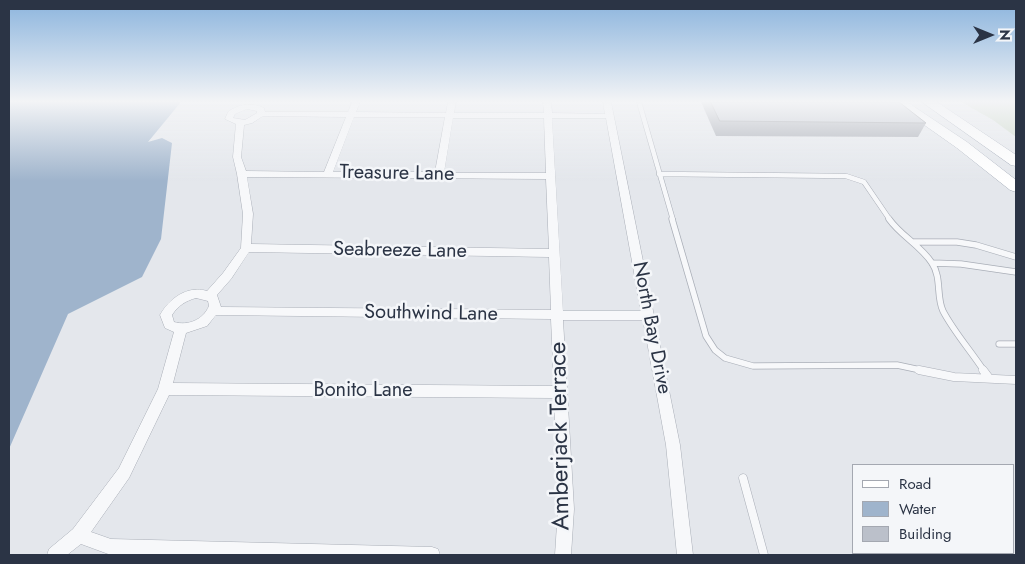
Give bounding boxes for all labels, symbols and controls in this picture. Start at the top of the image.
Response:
north arrow [965,10,1015,60]
text: N [995,29,1015,41]
street label: Treasure Lane [339,161,455,187]
street label: Seabreeze Lane [333,238,467,264]
street label: North Bay Drive [626,260,676,396]
street label: Southwind Lane [364,301,498,327]
street label: Amberjack Terrace [545,341,577,531]
street label: Bonito Lane [314,379,412,403]
legend [852,464,1015,554]
text: Road [899,473,931,495]
text: Water [899,498,936,520]
text: Building [899,523,951,545]

